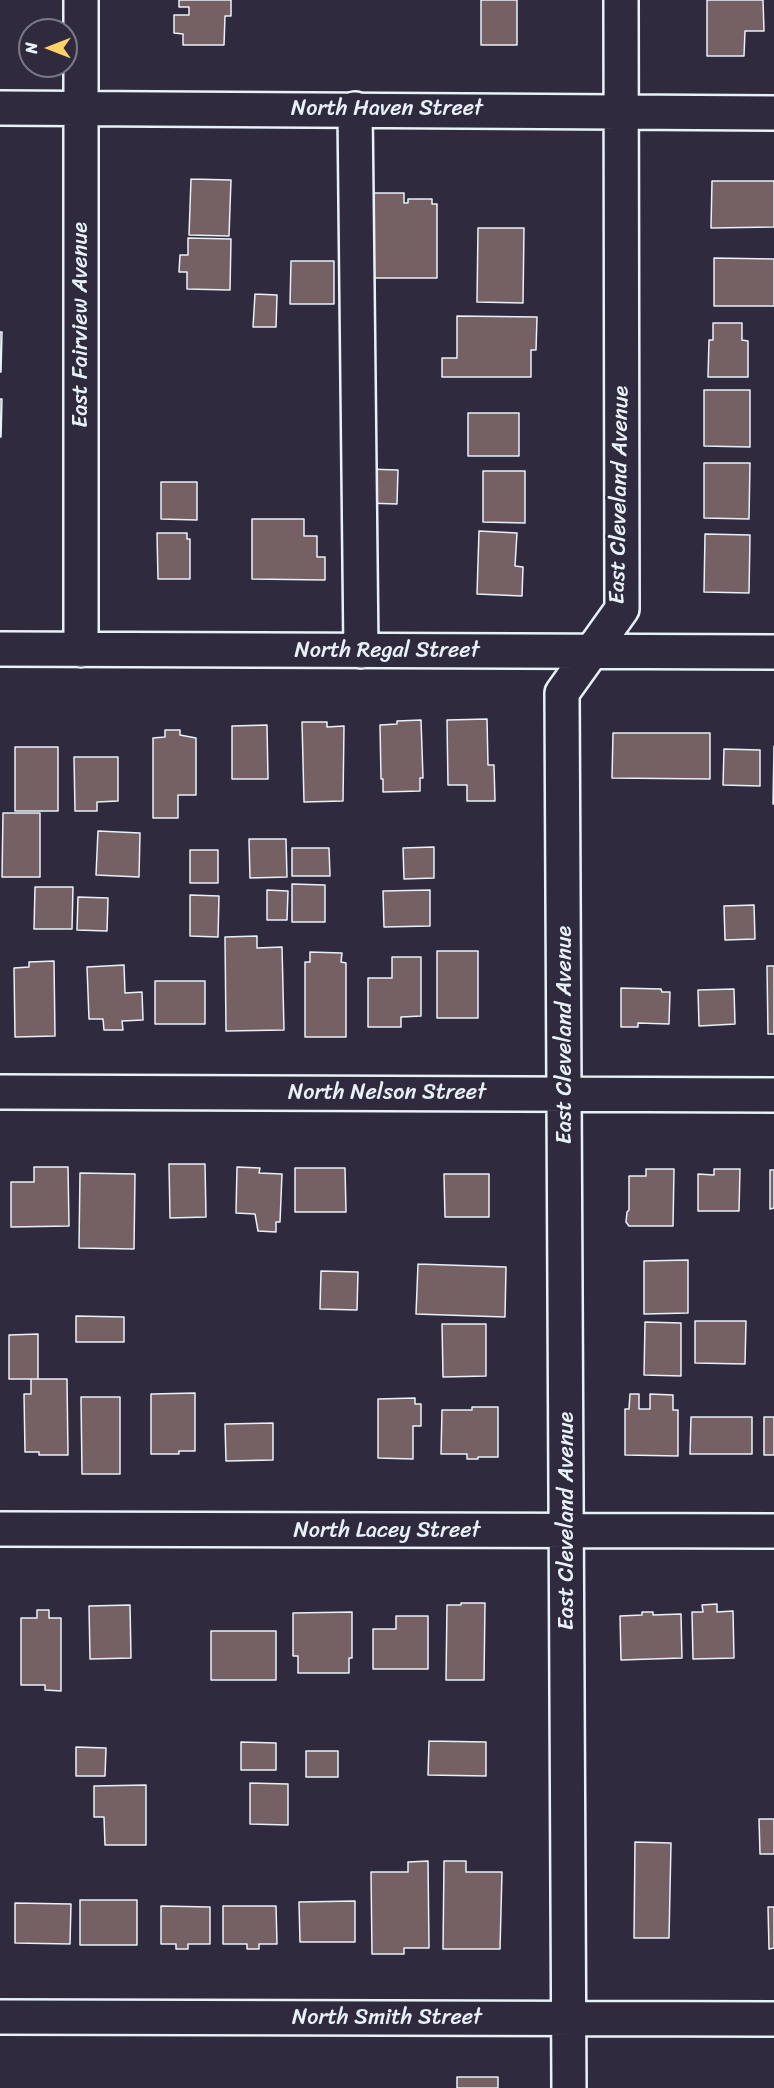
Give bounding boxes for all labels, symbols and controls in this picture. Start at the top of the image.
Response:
north arrow [18,18,78,78]
text: N [17,42,46,54]
street label: North Haven Street [291,96,483,122]
street label: East Fairview Avenue [68,222,94,428]
street label: East Cleveland Avenue [605,386,635,604]
street label: North Regal Street [294,638,480,664]
street label: East Cleveland Avenue [552,926,578,1144]
street label: North Nelson Street [288,1080,486,1106]
street label: East Cleveland Avenue [554,1412,580,1630]
street label: North Lacey Street [294,1518,480,1544]
street label: North Smith Street [292,2005,482,2031]

